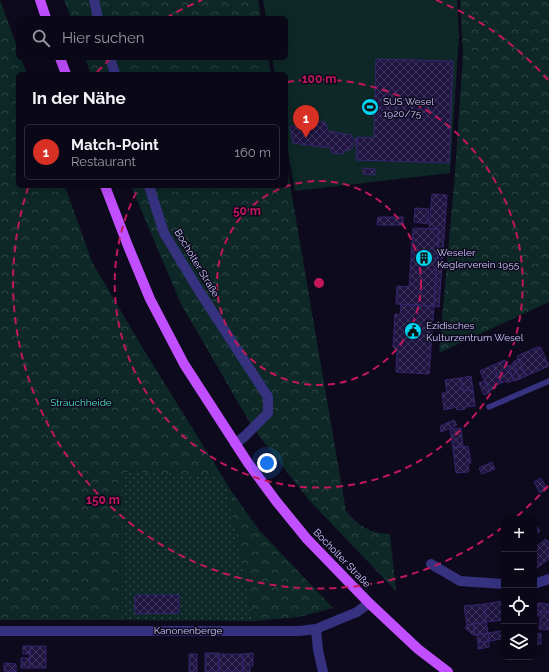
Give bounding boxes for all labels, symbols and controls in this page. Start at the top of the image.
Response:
search box [16,16,288,60]
icon: search [30,27,52,49]
text: Hier suchen [62,29,145,47]
text: 100 m [302,72,336,86]
text: In der Nähe [32,88,126,108]
place label: SUS Wesel 1920/75 [383,96,434,119]
sports icon: SUS Wesel 1920/75 [360,97,380,117]
pin: 1 [293,105,319,138]
text: Match-Point [71,136,159,154]
text: 1 [43,145,49,160]
text: 160 m [234,145,271,160]
text: Restaurant [71,154,136,169]
text: 50 m [233,204,261,218]
street label: Bocholter Straße [172,227,222,299]
place label: Weseler Keglerverein 1955 [437,247,520,270]
building icon: Weseler Keglerverein 1955 [414,248,434,268]
centre of rings [312,276,326,290]
place label: Ezidisches Kulturzentrum Wesel [426,320,524,343]
public building icon: Ezidisches Kulturzentrum Wesel [403,321,423,341]
park label: Strauchheide [50,397,112,408]
your location [257,453,277,473]
text: 150 m [86,493,120,507]
map controls [501,516,537,660]
button: + [501,516,537,552]
street label: Bocholter Straße [311,526,373,590]
button: − [501,552,537,588]
button: locate [501,588,537,624]
button: layers [501,624,537,660]
street label: Kanonenberge [154,625,222,636]

